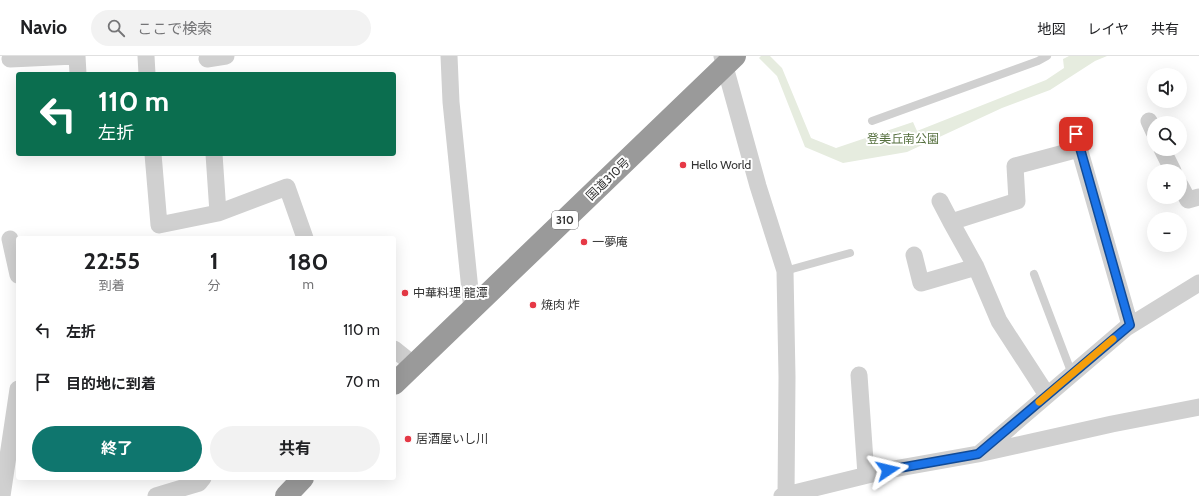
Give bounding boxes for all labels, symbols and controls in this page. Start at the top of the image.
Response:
search box [91,10,371,46]
text: Navio [20,16,67,39]
icon: search [105,17,127,39]
text: ここで検索 [137,20,212,38]
text: 地図 [1037,20,1065,38]
text: レイヤ [1087,20,1129,38]
text: 共有 [1151,20,1179,38]
map controls [1147,68,1187,252]
button: sound [1147,68,1187,108]
text: 110 m [98,84,169,118]
icon: left [32,88,84,140]
button: search [1147,116,1187,156]
pin [1059,117,1093,151]
text: 左折 [98,122,134,144]
icon: arrive [1065,123,1087,145]
park label: 登美丘南公園 [867,131,939,146]
street label: 国道310号 [583,154,633,203]
place label: Hello World [691,157,751,172]
marker: Hello World [678,160,688,170]
button: + [1147,164,1187,204]
road number: 310 [552,211,578,229]
button: − [1147,212,1187,252]
place label: 一夢庵 [592,234,628,249]
marker: 一夢庵 [579,237,589,247]
text: 22:55 [84,246,140,275]
text: 1 [210,246,219,275]
text: 180 [288,247,328,276]
text: m [303,276,314,292]
text: 到着 [99,277,125,293]
text: 分 [208,277,221,293]
place label: 中華料理 龍潭 [413,285,488,300]
marker: 中華料理 龍潭 [400,288,410,298]
place label: 焼肉 炸 [541,297,580,312]
marker: 焼肉 炸 [528,300,538,310]
icon: left [32,319,54,341]
text: 110 m [343,321,380,339]
text: 左折 [66,323,96,341]
icon: arrive [32,371,54,393]
text: 70 m [346,373,380,391]
text: 目的地に到着 [66,375,156,393]
button: 終了 [32,426,202,472]
button: 共有 [210,426,380,472]
place label: 居酒屋いし川 [416,431,488,446]
marker: 居酒屋いし川 [403,434,413,444]
position arrow [867,449,909,491]

